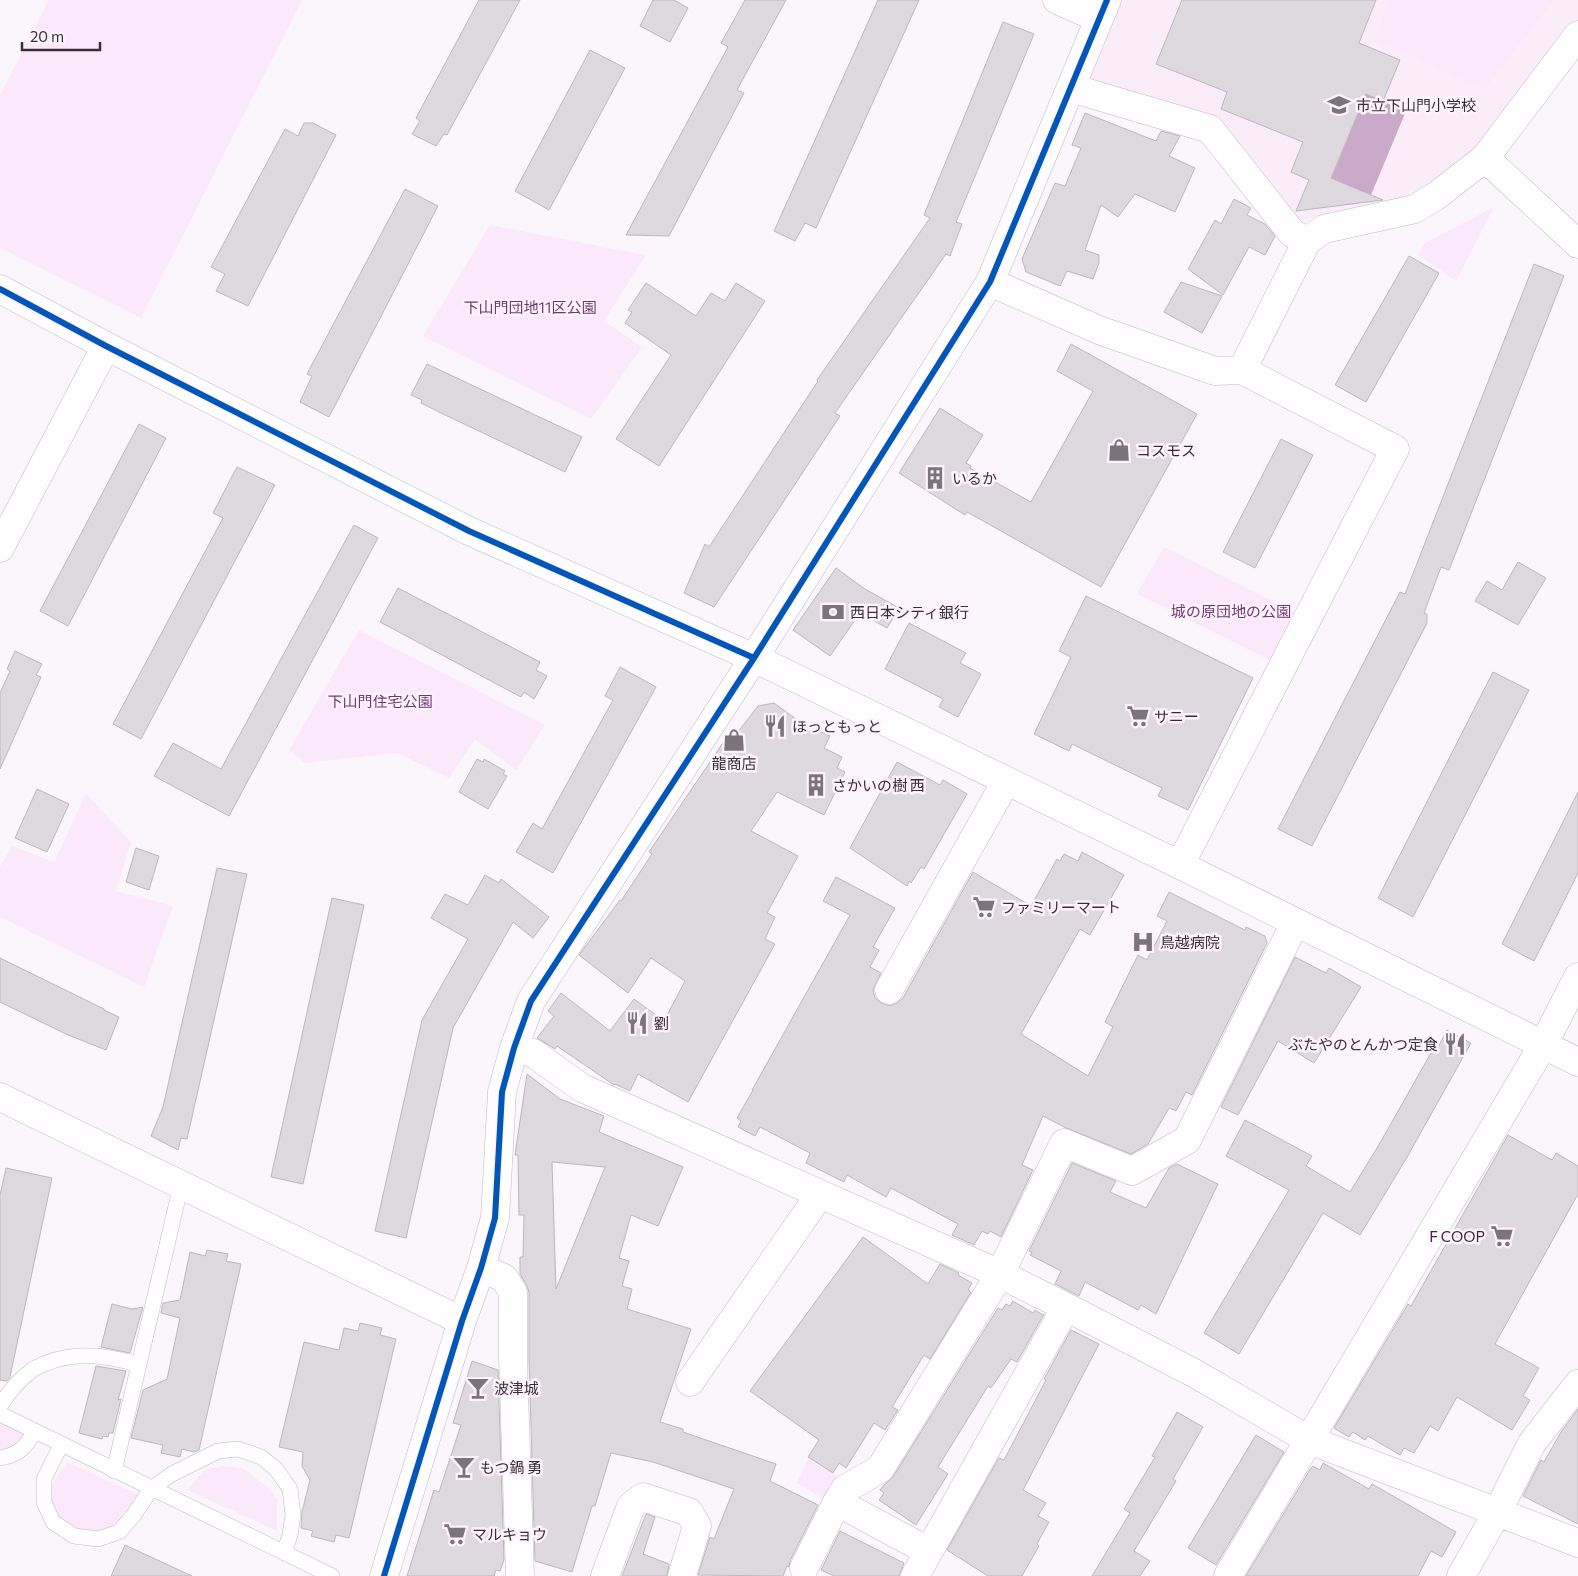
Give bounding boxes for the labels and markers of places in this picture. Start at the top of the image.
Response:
school or university icon: 市立下山門小学校 [1326,92,1352,118]
place label: 市立下山門小学校 [1356,96,1476,114]
shop icon: コスモス [1106,437,1132,463]
place label: コスモス [1136,441,1196,459]
building icon: いるか [922,465,948,491]
place label: いるか [952,469,997,487]
bank icon: 西日本シティ銀行 [820,599,846,625]
place label: 西日本シティ銀行 [850,603,969,621]
supermarket icon: サニー [1125,703,1151,729]
place label: サニー [1154,707,1199,725]
restaurant icon: ほっともっと [762,713,788,739]
place label: ほっともっと [792,717,882,735]
shop icon: 龍商店 [721,727,747,753]
place label: 龍商店 [711,754,757,772]
building icon: さかいの樹 西 [803,772,829,798]
place label: さかいの樹 西 [832,776,925,794]
supermarket icon: ファミリーマート [971,894,997,920]
place label: ファミリーマート [1001,898,1121,916]
hospital icon: 鳥越病院 [1130,929,1156,955]
place label: 鳥越病院 [1160,933,1220,951]
restaurant icon: 劉 [624,1010,650,1036]
place label: 劉 [654,1014,669,1032]
restaurant icon: ぶたやのとんかつ定食 [1442,1031,1468,1057]
place label: ぶたやのとんかつ定食 [1288,1035,1438,1053]
supermarket icon: F COOP [1489,1223,1515,1249]
place label: F COOP [1429,1227,1485,1245]
bar icon: 波津城 [465,1375,491,1401]
place label: 波津城 [494,1379,539,1397]
bar icon: もつ鍋 勇 [451,1454,477,1480]
place label: もつ鍋 勇 [480,1458,542,1476]
supermarket icon: マルキョウ [442,1521,468,1547]
place label: マルキョウ [472,1525,547,1543]

